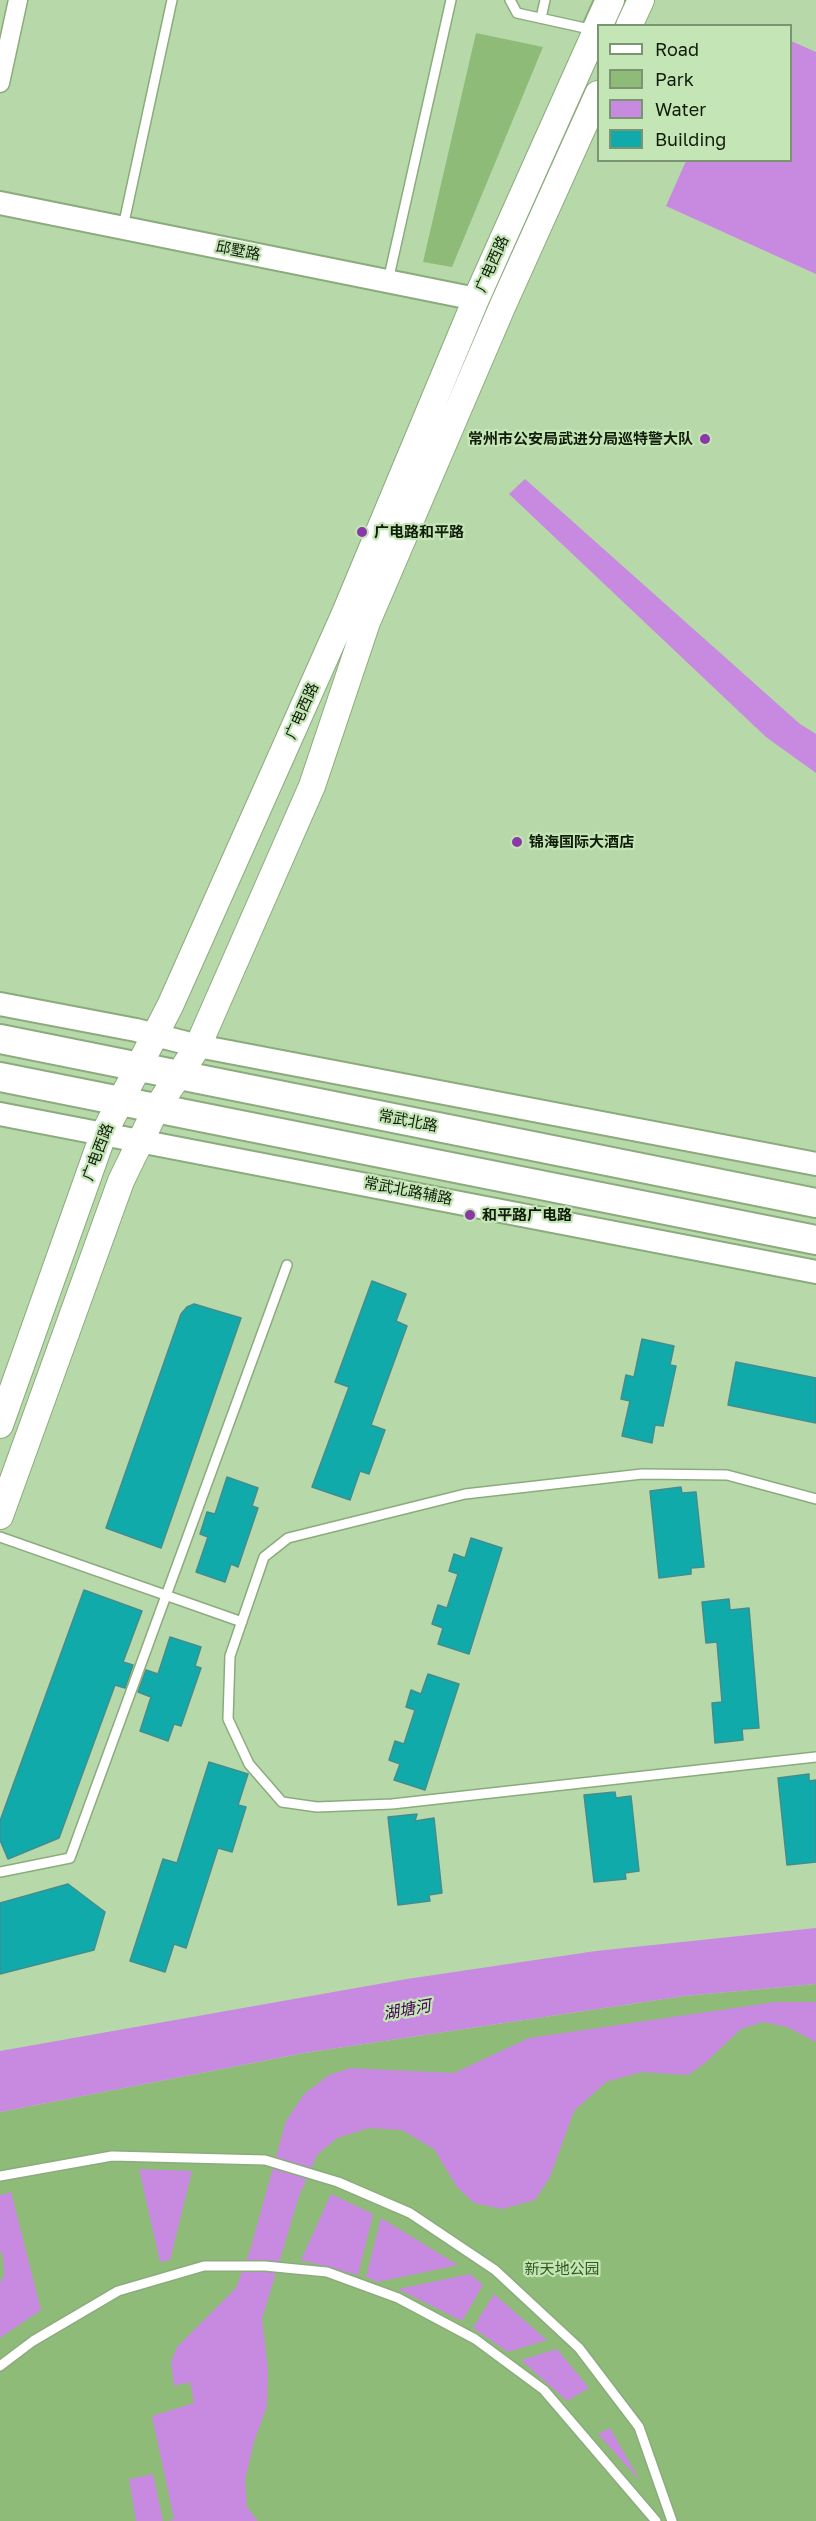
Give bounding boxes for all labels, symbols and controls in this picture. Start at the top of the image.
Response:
legend [597,24,792,162]
text: Road [655,38,699,60]
text: Park [655,68,694,90]
text: Water [655,98,706,120]
text: Building [655,128,726,150]
street label: 广电西路 [472,233,512,295]
street label: 邱墅路 [214,238,262,264]
place label: 常州市公安局武进分局巡特警大队 [468,430,693,448]
marker: 常州市公安局武进分局巡特警大队 [698,432,712,446]
place label: 广电路和平路 [374,523,464,541]
marker: 广电路和平路 [355,525,369,539]
street label: 广电西路 [282,680,322,742]
place label: 锦海国际大酒店 [529,833,634,851]
marker: 锦海国际大酒店 [510,835,524,849]
street label: 常武北路 [377,1106,439,1136]
street label: 广电西路 [79,1121,117,1183]
street label: 常武北路辅路 [362,1174,454,1208]
place label: 和平路广电路 [482,1206,572,1224]
marker: 和平路广电路 [463,1208,477,1222]
water label: 湖塘河 [382,1996,432,2024]
park label: 新天地公园 [525,2260,599,2278]

